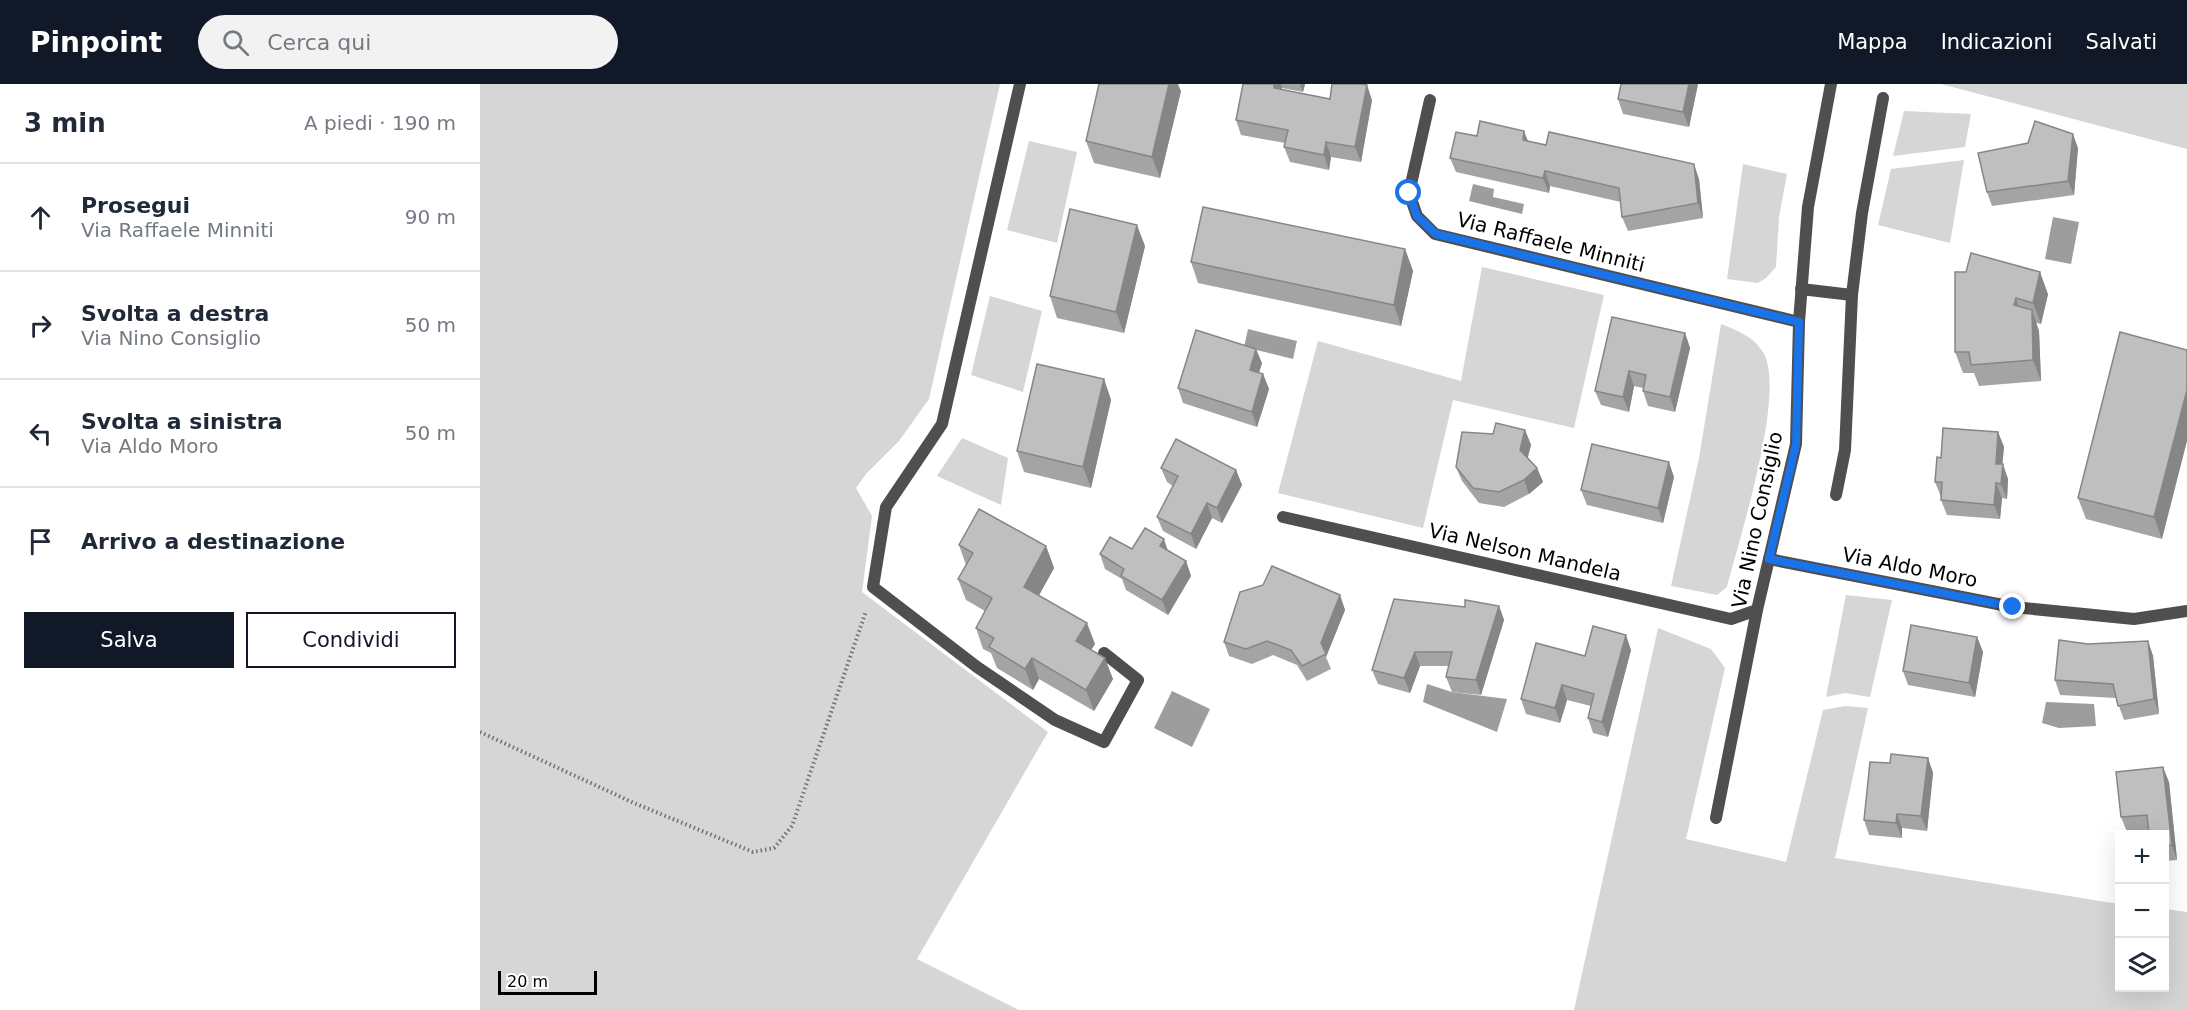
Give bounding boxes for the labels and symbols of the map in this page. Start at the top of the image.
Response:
route start [1395,179,1421,205]
street label: Via Raffaele Minniti [1455,207,1647,277]
street label: Via Nino Consiglio [1727,429,1787,611]
street label: Via Nelson Mandela [1426,518,1624,586]
street label: Via Aldo Moro [1840,542,1980,592]
route end [1999,593,2025,619]
scale bar [498,968,597,996]

